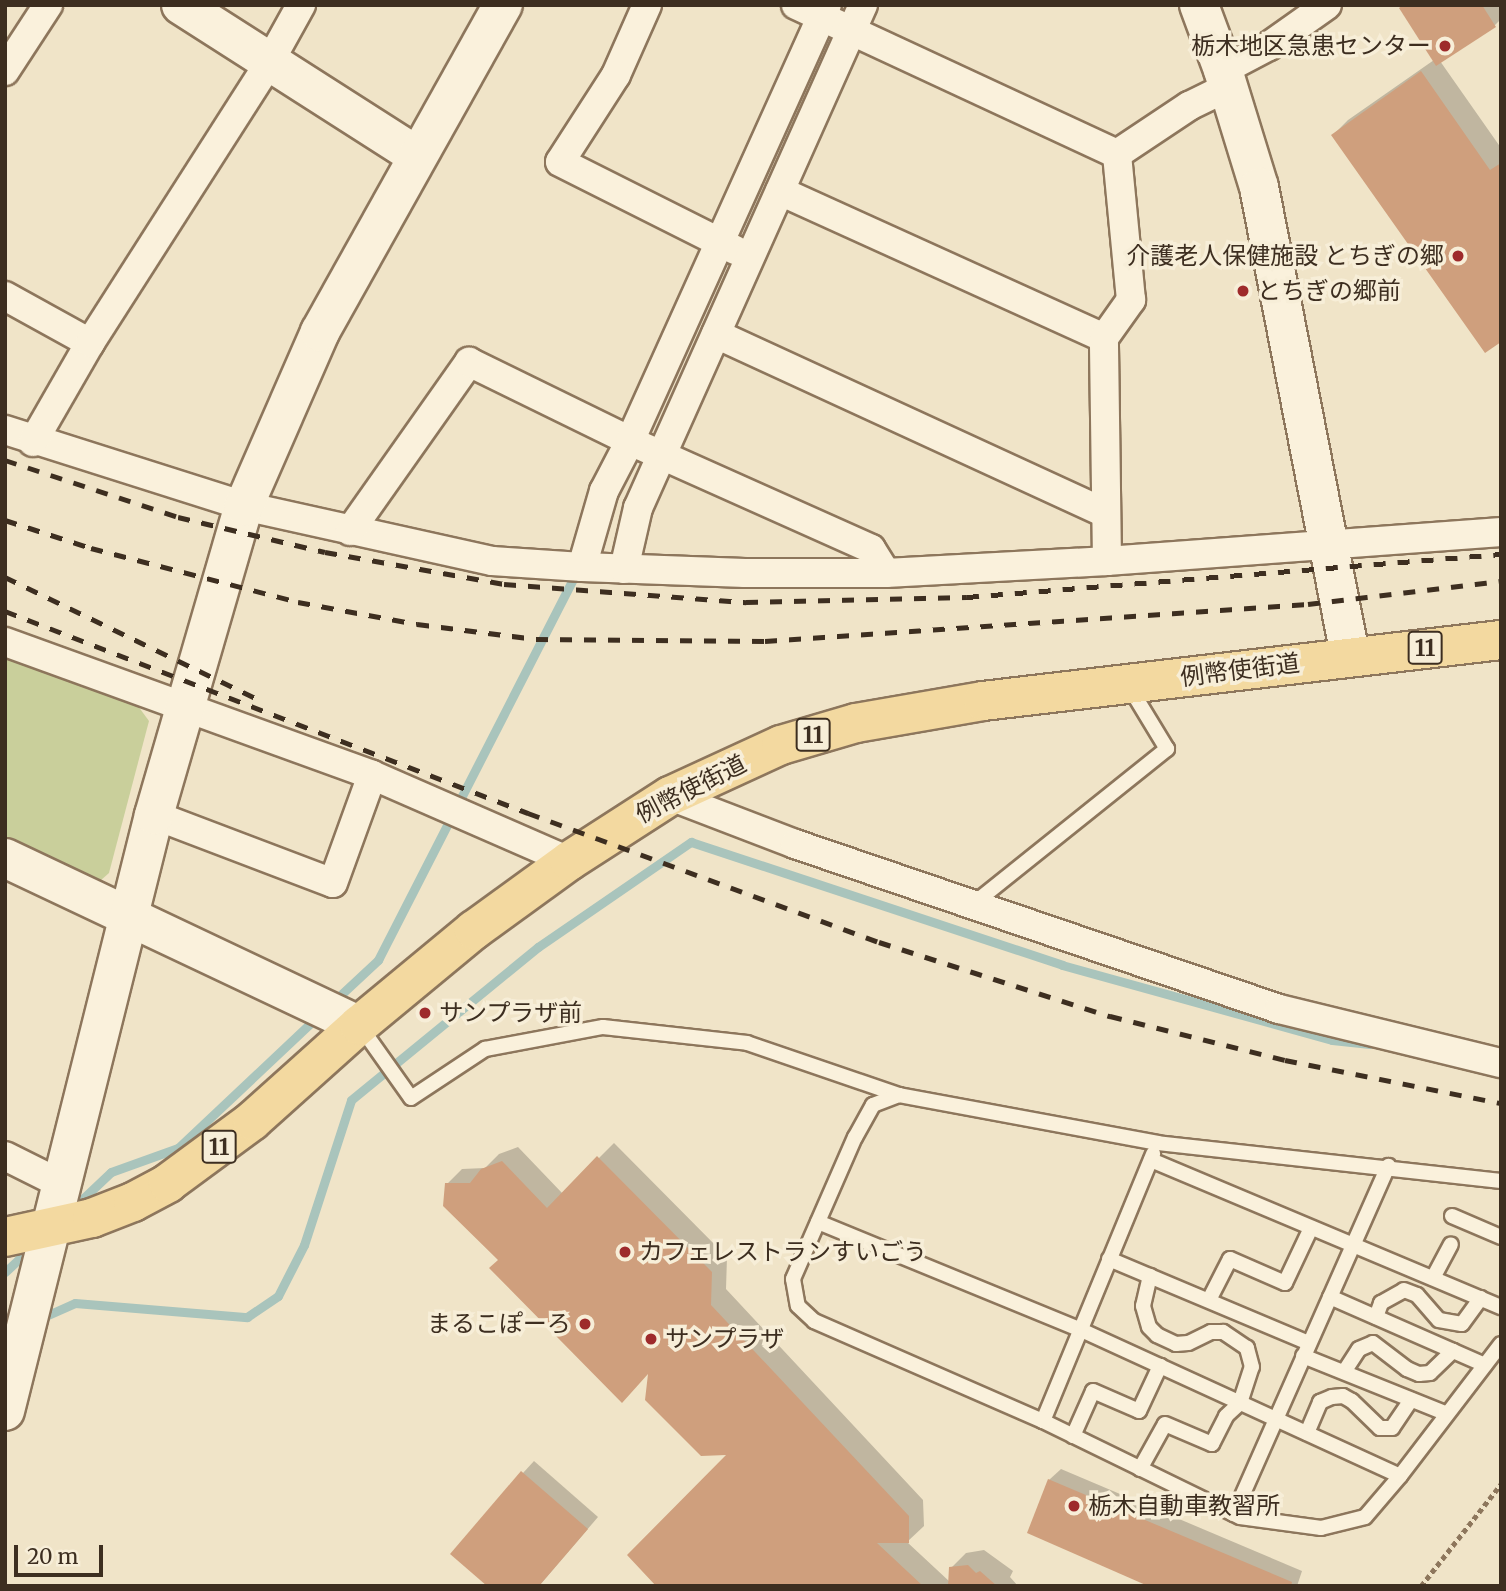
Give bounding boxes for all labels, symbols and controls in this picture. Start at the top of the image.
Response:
place label: 栃木地区急患センター [1191,32,1431,60]
marker: 栃木地区急患センター [1437,38,1453,54]
place label: 介護老人保健施設 とちぎの郷 [1126,242,1444,270]
marker: 介護老人保健施設 とちぎの郷 [1450,248,1466,264]
place label: とちぎの郷前 [1257,277,1401,305]
marker: とちぎの郷前 [1235,283,1251,299]
road number: 11 [1408,628,1442,668]
street label: 例幣使街道 [1179,648,1301,692]
road number: 11 [796,716,830,754]
street label: 例幣使街道 [631,749,751,829]
place label: サンプラザ前 [439,999,583,1027]
marker: サンプラザ前 [417,1005,433,1021]
road number: 11 [202,1128,236,1166]
place label: カフェレストランすいごう [639,1238,927,1266]
marker: カフェレストランすいごう [617,1244,633,1260]
place label: まるこぽーろ [427,1310,571,1338]
marker: まるこぽーろ [577,1316,593,1332]
place label: サンプラザ [665,1325,785,1353]
marker: サンプラザ [643,1331,659,1347]
place label: 栃木自動車教習所 [1088,1492,1280,1520]
marker: 栃木自動車教習所 [1066,1498,1082,1514]
scale bar [18,1532,107,1576]
text: 20 m [27,1543,78,1570]

